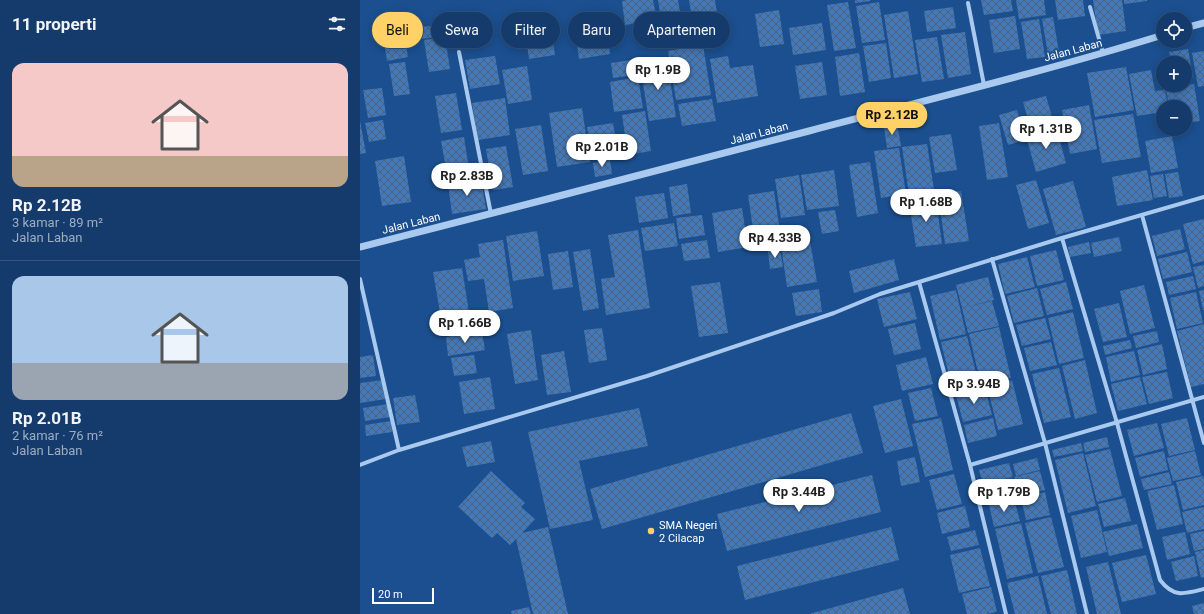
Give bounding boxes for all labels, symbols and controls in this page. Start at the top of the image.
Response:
chip: Beli [372,12,423,48]
chip: Sewa [431,12,493,48]
chip: Filter [501,12,560,48]
chip: Baru [568,12,625,48]
chip: Apartemen [633,12,730,48]
map controls [1156,12,1192,136]
button: locate [1156,12,1192,48]
icon: filters [326,13,348,35]
text: 11 properti [12,14,97,34]
street label: Jalan Laban [1043,36,1104,64]
button: + [1156,56,1192,92]
pin: Rp 1.9B [621,57,695,91]
text: Rp 1.9B [635,62,681,77]
icon: home [144,89,216,161]
button: − [1156,100,1192,136]
pin: Rp 2.12B [851,102,933,136]
text: Rp 2.12B [865,107,919,122]
pin: Rp 1.31B [1005,116,1087,150]
street label: Jalan Laban [729,119,790,147]
text: Rp 1.31B [1019,121,1073,136]
pin: Rp 2.01B [561,134,643,168]
text: Rp 2.01B [575,139,629,154]
pin: Rp 2.83B [426,163,508,197]
text: Rp 2.83B [440,168,494,183]
pin: Rp 1.68B [885,189,967,223]
text: Rp 1.68B [899,194,953,209]
text: Rp 2.12B [12,195,82,215]
street label: Jalan Laban [381,210,442,237]
text: 3 kamar · 89 m² [12,215,103,230]
pin: Rp 4.33B [734,225,816,259]
text: Jalan Laban [12,230,83,245]
text: Rp 4.33B [748,230,802,245]
icon: home [144,302,216,374]
pin: Rp 1.66B [424,310,506,344]
text: Rp 1.66B [438,315,492,330]
pin: Rp 3.94B [933,371,1015,405]
text: Rp 3.94B [947,376,1001,391]
text: Rp 2.01B [12,408,82,428]
text: 2 kamar · 76 m² [12,428,103,443]
text: Jalan Laban [12,443,83,458]
pin: Rp 3.44B [758,479,840,513]
pin: Rp 1.79B [963,479,1045,513]
text: Rp 3.44B [772,484,826,499]
text: Rp 1.79B [977,484,1031,499]
place label: SMA Negeri 2 Cilacap [659,519,717,545]
marker: SMA Negeri 2 Cilacap [646,526,656,536]
scale bar [372,586,434,605]
text: 20 m [378,588,403,601]

